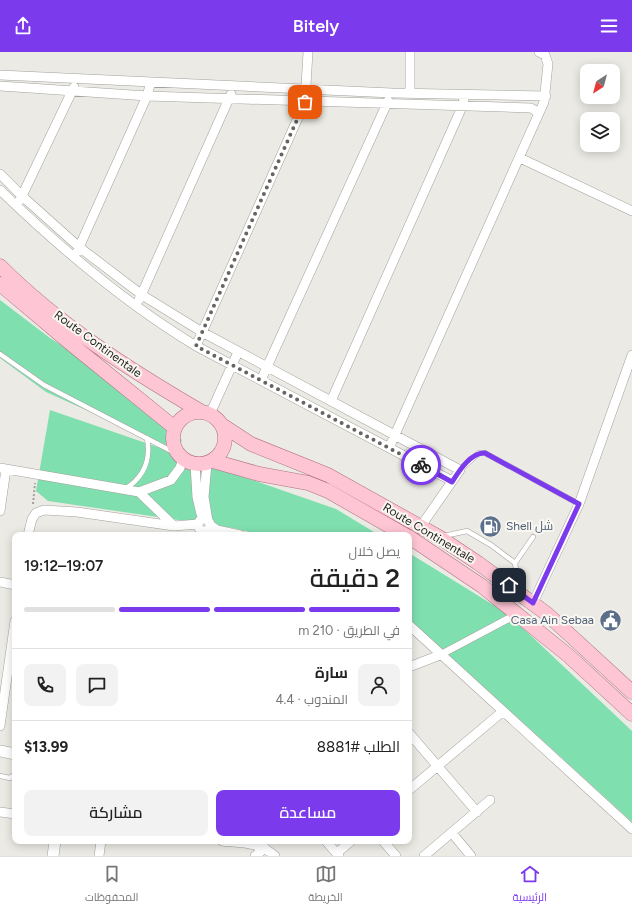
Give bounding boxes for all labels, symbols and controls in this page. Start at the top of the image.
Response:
icon: share [12,15,34,37]
text: Bitely [293,15,339,37]
icon: menu [598,15,620,37]
north arrow [580,64,620,104]
map controls [580,64,620,152]
pin [288,85,322,119]
icon: bag [294,91,316,113]
button: layers [580,112,620,152]
street label: Route Continentale [52,308,145,381]
courier [401,445,441,485]
icon: bike [410,454,432,476]
street label: Route Continentale [381,500,478,566]
fuel station icon: Shell شل [478,513,504,539]
place label: Shell شل [506,519,553,533]
text: يصل خلال [349,544,400,559]
text: 19:07–19:12 [24,557,103,575]
text: 2 دقيقة [310,562,400,594]
pin [492,568,526,602]
icon: home [498,574,520,596]
public building icon: Casa Ain Sebaa [597,607,623,633]
place label: Casa Ain Sebaa [511,613,594,627]
text: في الطريق · 210 m [298,623,400,638]
button: phone [24,664,66,706]
button: chat [76,664,118,706]
text: سارة [315,664,348,682]
button: person [358,664,400,706]
text: المندوب · 4.4 [275,692,348,707]
text: $13.99 [24,738,68,756]
text: الطلب #8881 [317,738,400,756]
button: مشاركة [24,790,208,836]
button: مساعدة [216,790,400,836]
tab: المحفوظات [85,863,139,907]
tab: الخريطة [308,863,343,907]
tab: الرئيسية [513,863,547,907]

